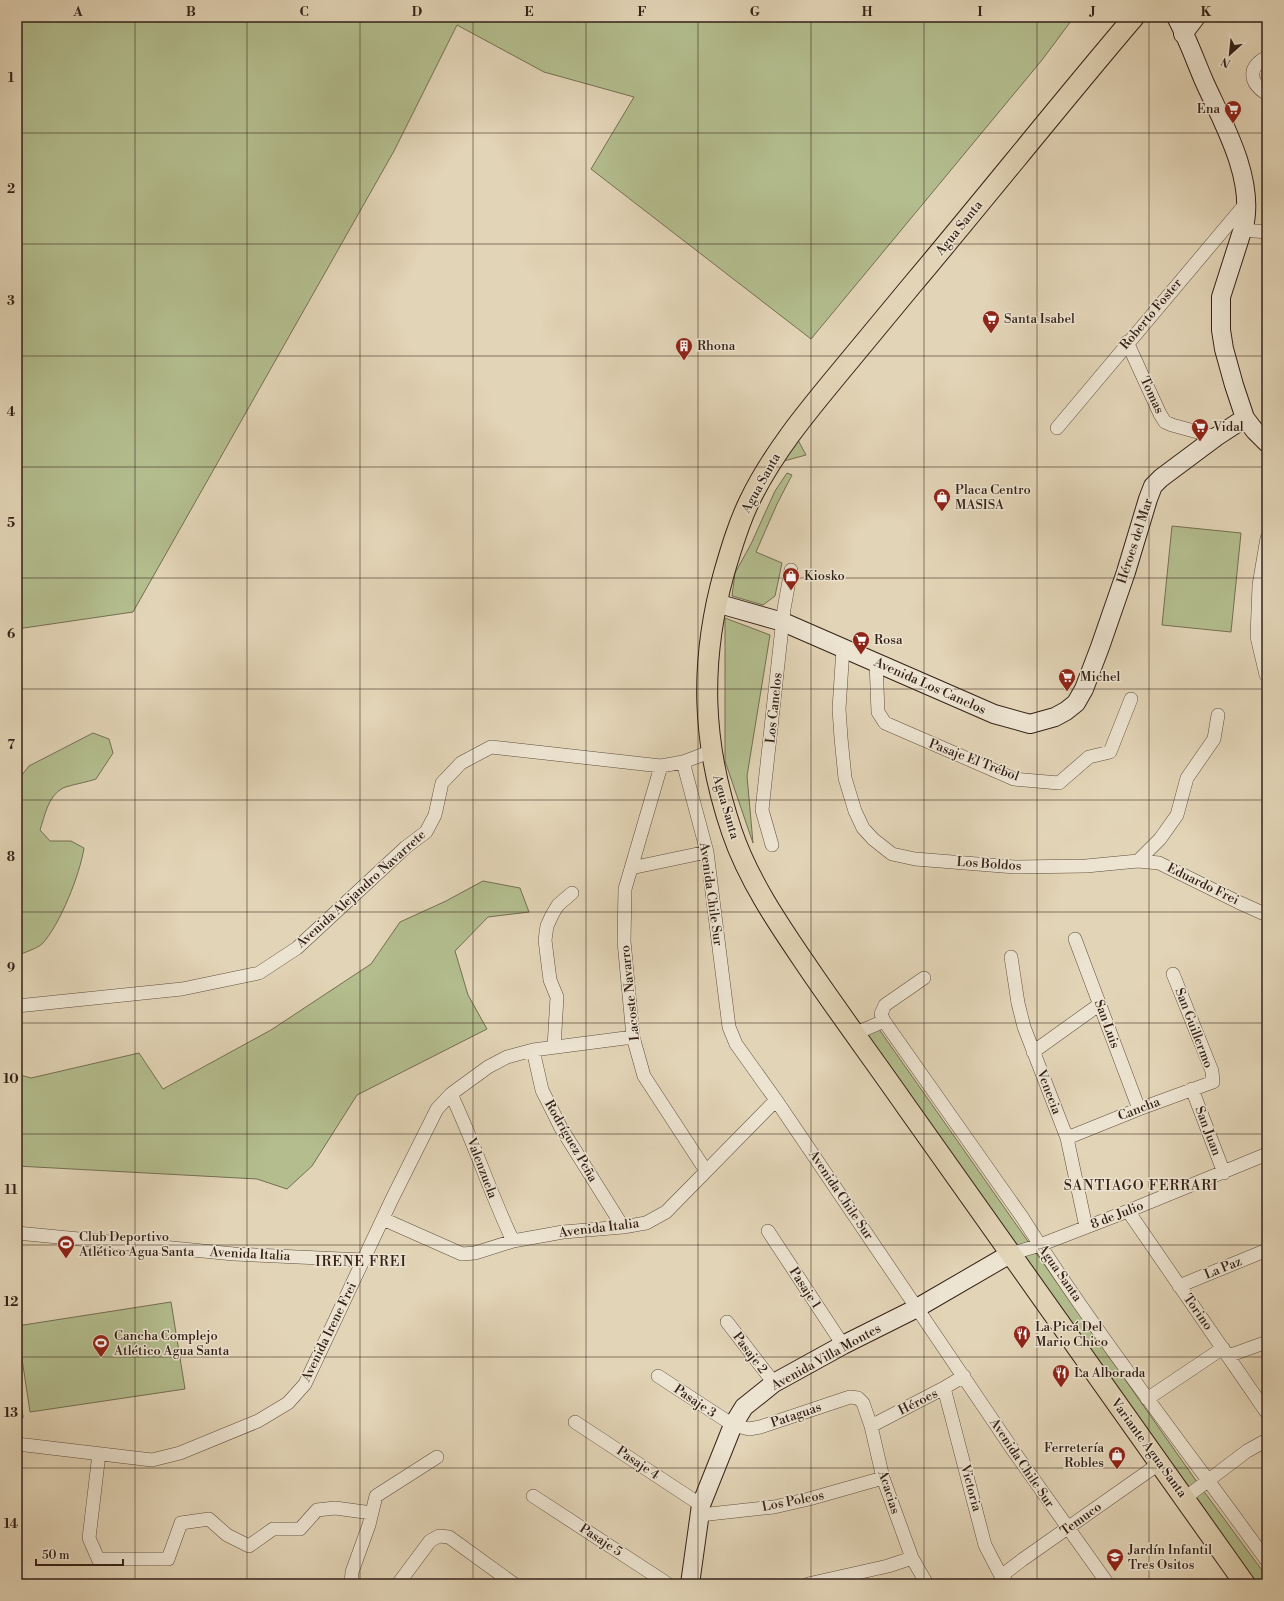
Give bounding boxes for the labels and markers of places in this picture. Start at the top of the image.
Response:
supermarket icon: Ena [1223,99,1243,124]
place label: Ena [1197,101,1220,117]
supermarket icon: Santa Isabel [981,309,1001,334]
place label: Santa Isabel [1004,311,1075,327]
building icon: Rhona [674,336,694,361]
place label: Rhona [697,338,736,354]
supermarket icon: Vidal [1190,417,1210,442]
place label: Vidal [1212,419,1244,435]
place label: Placa Centro MASISA [955,482,1031,513]
shop icon: Placa Centro MASISA [932,487,952,512]
shop icon: Kiosko [781,566,801,591]
place label: Kiosko [804,568,845,584]
supermarket icon: Rosa [851,630,871,655]
place label: Rosa [874,632,903,648]
supermarket icon: Michel [1057,667,1077,692]
place label: Michel [1080,669,1121,685]
place label: Club Deportivo Atlético Agua Santa [78,1229,195,1260]
sports icon: Club Deportivo Atlético Agua Santa [56,1234,76,1259]
place label: La Picá Del Mario Chico [1035,1319,1108,1350]
restaurant icon: La Picá Del Mario Chico [1012,1324,1032,1349]
place label: Cancha Complejo Atlético Agua Santa [113,1328,230,1359]
sports icon: Cancha Complejo Atlético Agua Santa [91,1333,111,1358]
restaurant icon: La Alborada [1051,1363,1071,1388]
place label: La Alborada [1074,1365,1146,1381]
place label: Ferretería Robles [1044,1440,1104,1471]
shop icon: Ferretería Robles [1107,1445,1127,1470]
place label: Jardín Infantil Tres Ositos [1127,1542,1212,1573]
school or university icon: Jardín Infantil Tres Ositos [1105,1547,1125,1572]

